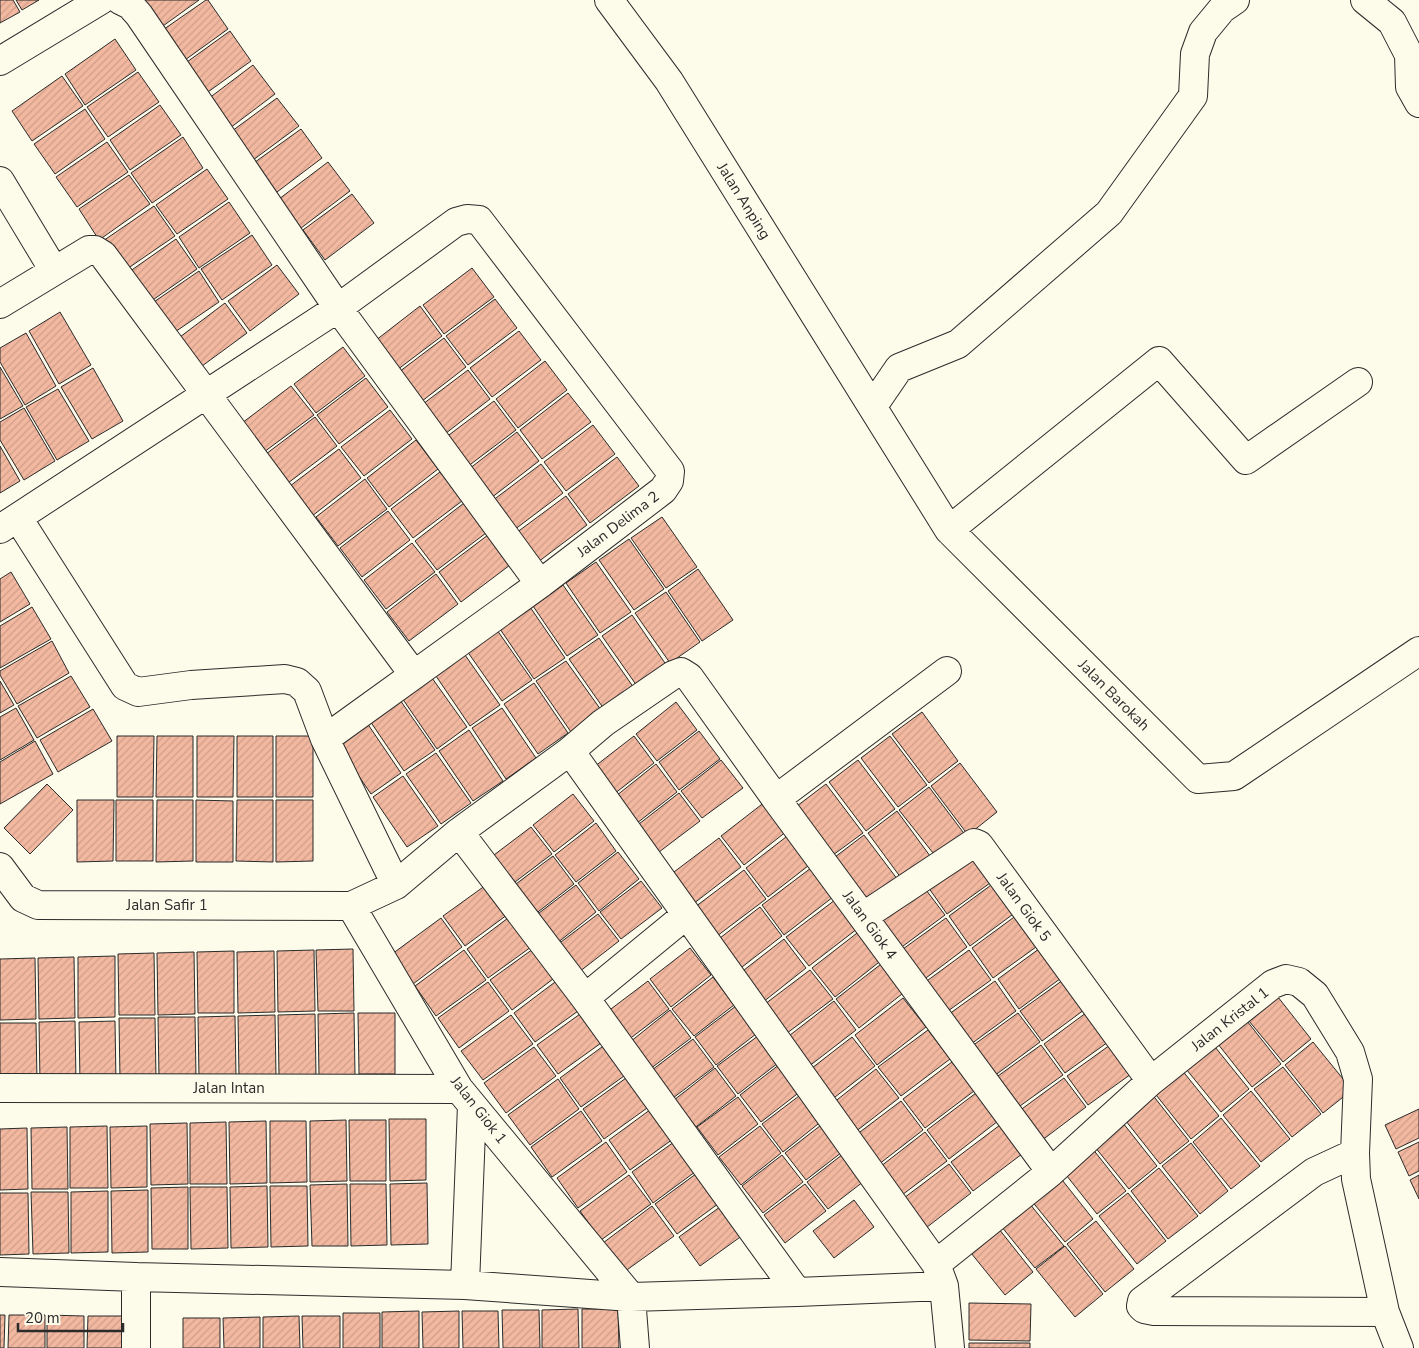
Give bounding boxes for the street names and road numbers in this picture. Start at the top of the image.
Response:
street label: Jalan Anping [712,158,775,243]
street label: Jalan Delima 2 [572,486,663,562]
street label: Jalan Barokah [1073,654,1154,735]
street label: Jalan Giok 5 [992,868,1056,945]
street label: Jalan Giok 4 [838,886,902,963]
street label: Jalan Safir 1 [125,895,208,915]
street label: Jalan Kristal 1 [1186,982,1273,1056]
street label: Jalan Giok 1 [446,1071,512,1148]
street label: Jalan Intan [192,1078,265,1098]

